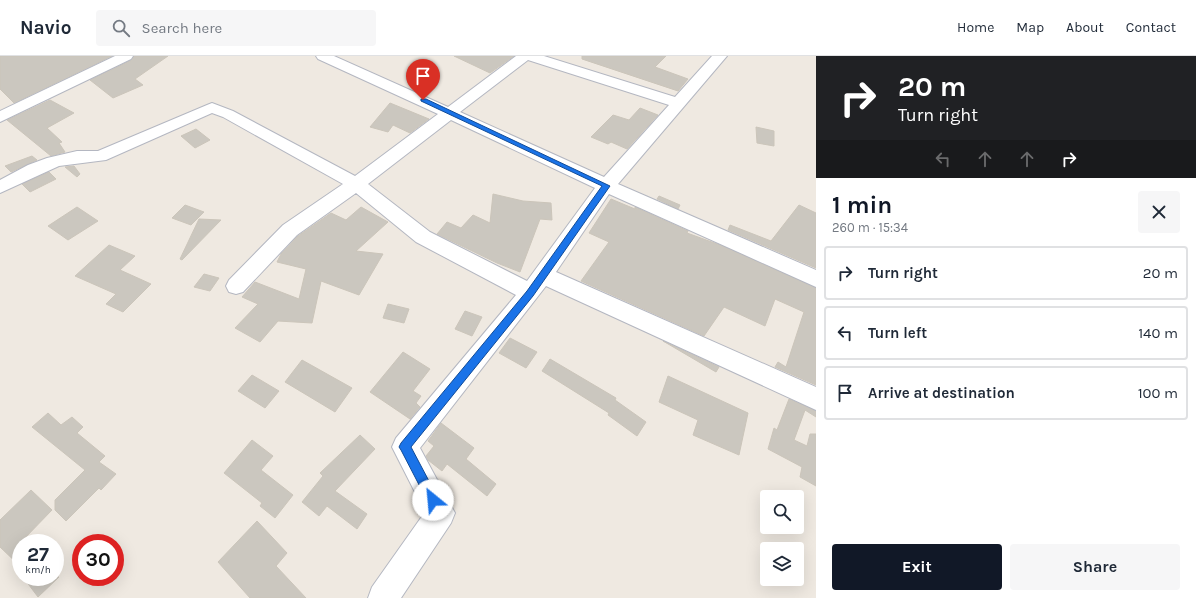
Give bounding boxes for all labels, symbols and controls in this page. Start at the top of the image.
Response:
search box [96,10,376,46]
text: Navio [20,17,72,39]
icon: search [110,17,132,39]
text: Search here [142,19,222,37]
text: Home [957,19,994,36]
text: Map [1016,19,1044,36]
text: About [1066,19,1104,36]
text: Contact [1126,19,1176,36]
pin [406,59,440,100]
icon: arrive [412,65,434,87]
text: 20 m [898,70,966,103]
icon: right [832,72,884,124]
text: Turn right [898,104,978,126]
icon: left [932,148,954,170]
icon: ahead [974,148,996,170]
icon: ahead [1016,148,1038,170]
icon: right [1058,148,1080,170]
text: 1 min [832,191,892,219]
button: close [1138,191,1180,233]
text: 260 m · 15:34 [832,220,908,235]
icon: right [834,262,856,284]
text: Turn right [868,264,938,282]
text: 20 m [1143,264,1178,282]
icon: left [834,322,856,344]
text: Turn left [868,324,927,342]
text: 140 m [1138,324,1178,342]
icon: arrive [834,382,856,404]
text: Arrive at destination [868,384,1015,402]
text: 100 m [1138,384,1178,402]
position arrow [412,479,454,521]
map controls [760,490,804,586]
button: search [760,490,804,534]
speed limit sign: 30 [72,534,124,586]
button: layers [760,542,804,586]
text: 27 [27,543,49,566]
button: Exit [832,544,1002,590]
button: Share [1010,544,1180,590]
text: km/h [25,564,51,576]

